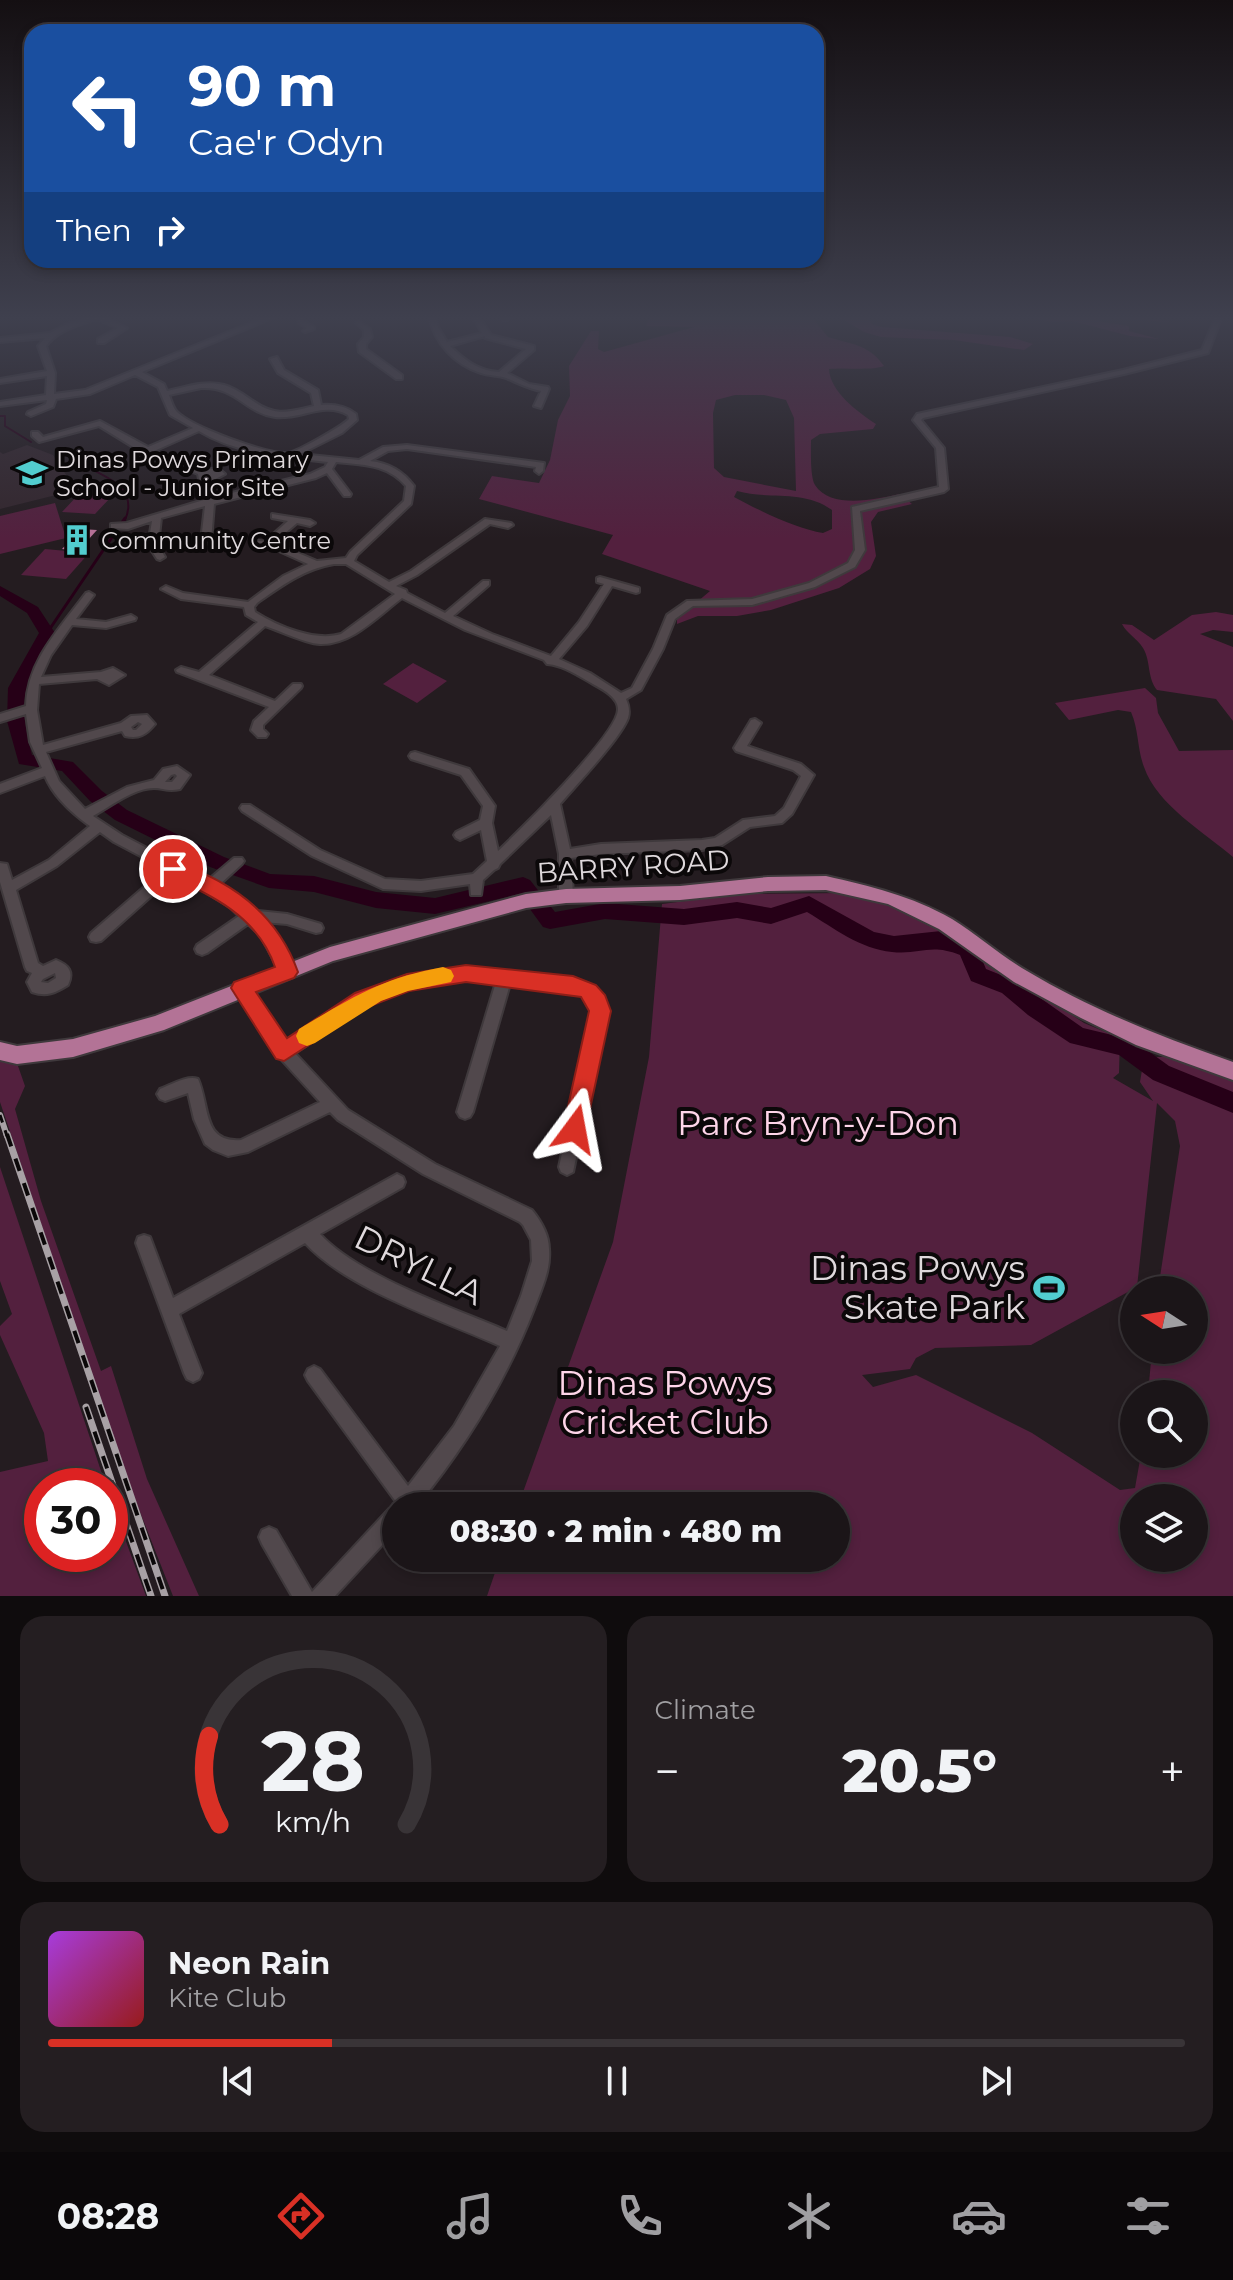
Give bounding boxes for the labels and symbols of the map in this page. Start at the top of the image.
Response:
place label: Dinas Powys Primary School - Junior Site [56,445,309,502]
school or university icon: Dinas Powys Primary School - Junior Site [15,456,49,490]
building icon: Community Centre [60,523,94,557]
place label: Community Centre [101,526,331,555]
pin [139,835,207,903]
street label: BARRY ROAD [536,842,730,890]
position arrow [533,1087,617,1171]
park label: Parc Bryn-y-Don [677,1102,959,1144]
street label: DRYLLA [348,1216,491,1314]
place label: Dinas Powys Skate Park [810,1247,1026,1328]
sports icon: Dinas Powys Skate Park [1032,1271,1066,1305]
north arrow [1120,1276,1208,1364]
park label: Dinas Powys Cricket Club [557,1362,773,1443]
speed limit sign: 30 [24,1468,128,1572]

